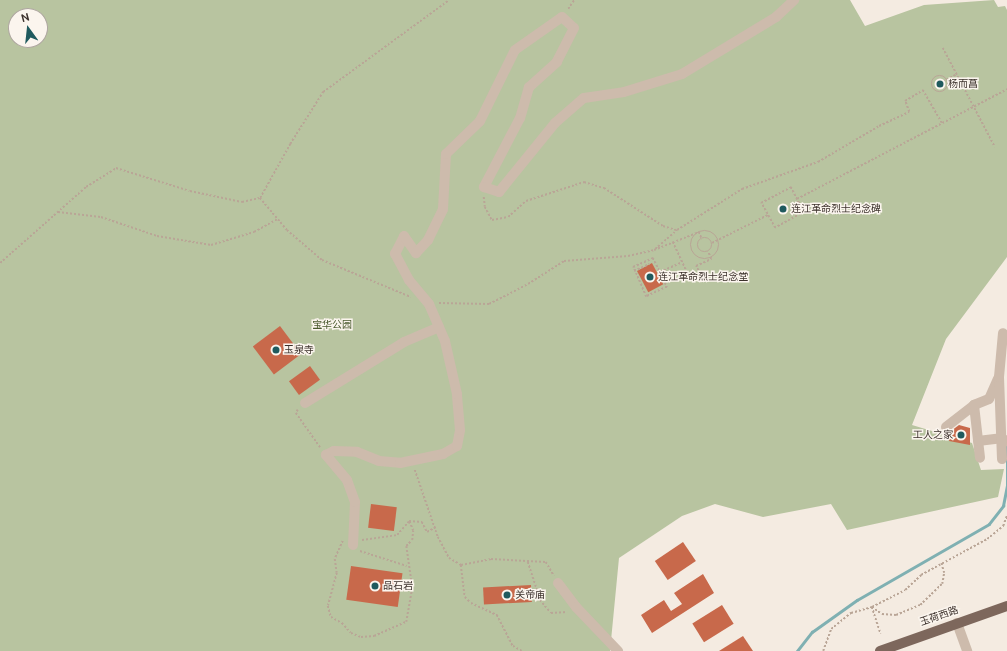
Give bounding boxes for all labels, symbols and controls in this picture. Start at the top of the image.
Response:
north arrow [8,8,48,48]
text: N [20,11,31,24]
place label: 杨而菖 [948,78,978,90]
marker: 杨而菖 [935,79,945,89]
place label: 连江革命烈士纪念碑 [791,203,881,215]
marker: 连江革命烈士纪念碑 [778,204,788,214]
place label: 连江革命烈士纪念堂 [658,271,748,283]
marker: 连江革命烈士纪念堂 [645,272,655,282]
park label: 宝华公园 [312,319,352,331]
place label: 玉泉寺 [284,344,314,356]
marker: 玉泉寺 [271,345,281,355]
place label: 工人之家 [913,429,953,441]
marker: 工人之家 [956,430,966,440]
place label: 品石岩 [383,580,413,592]
marker: 品石岩 [370,581,380,591]
place label: 关帝庙 [515,589,545,601]
marker: 关帝庙 [502,590,512,600]
street label: 玉荷西路 [918,604,960,628]

